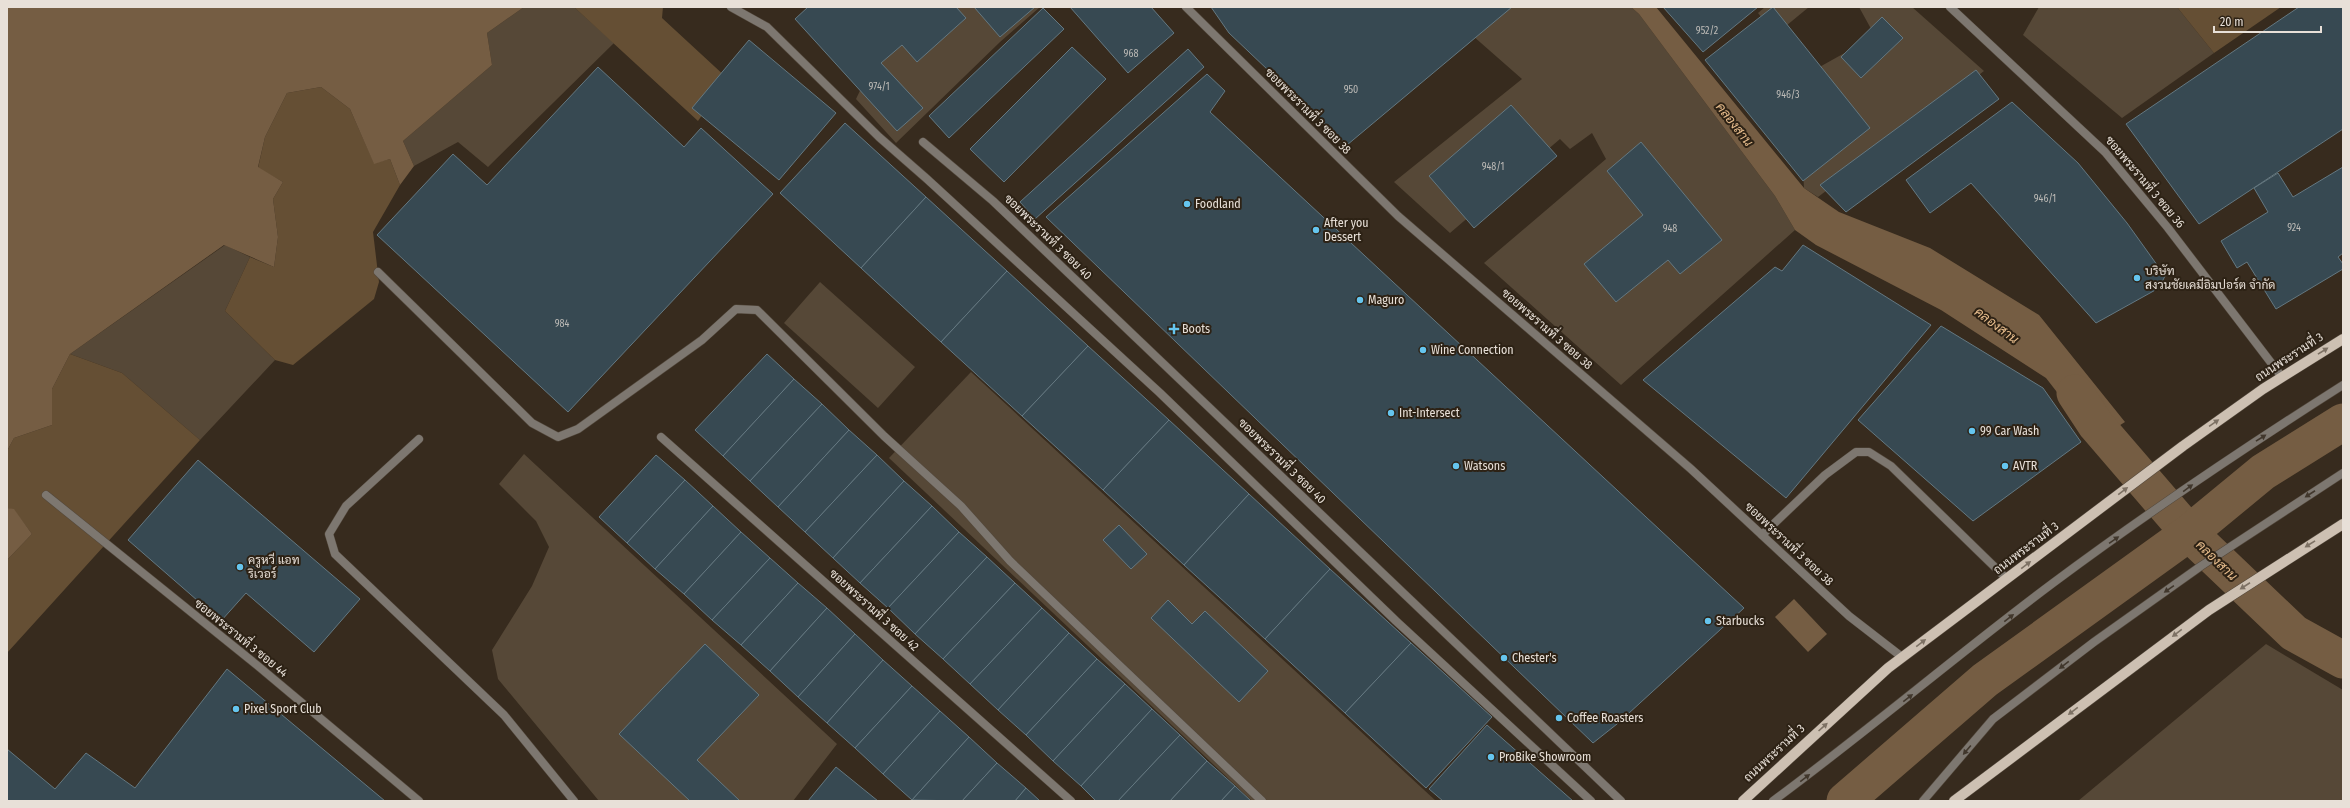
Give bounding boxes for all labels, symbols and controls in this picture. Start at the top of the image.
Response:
scale bar [2214,8,2321,34]
text: 20 m [2220,15,2244,29]
house number: 952/2 [1696,25,1719,37]
house number: 968 [1124,48,1138,60]
street label: ซอยพระรามที่ 3 ซอย 38 [1262,62,1357,157]
house number: 974/1 [868,81,890,93]
house number: 950 [1344,84,1358,96]
house number: 946/3 [1776,89,1800,101]
water label: คลองสาน [1713,100,1757,150]
street label: ซอยพระรามที่ 3 ซอย 36 [2102,131,2191,231]
house number: 948/1 [1482,161,1504,173]
street label: ซอยพระรามที่ 3 ซอย 40 [1001,189,1097,282]
house number: 946/1 [2034,193,2056,205]
place label: Foodland [1195,197,1241,211]
marker: Foodland [1182,199,1192,209]
place label: After you Dessert [1324,216,1369,244]
house number: 924 [2287,222,2301,234]
house number: 948 [1663,223,1677,235]
marker: After you Dessert [1311,225,1321,235]
place label: บริษัท สงวนชัยเคมีอิมปอร์ต จำกัด [2145,264,2275,292]
marker: บริษัท สงวนชัยเคมีอิมปอร์ต จำกัด [2132,273,2142,283]
street label: ซอยพระรามที่ 3 ซอย 38 [1499,283,1598,372]
place label: Maguro [1368,293,1404,307]
marker: Maguro [1355,295,1365,305]
water label: คลองสาน [1972,304,2022,347]
house number: 984 [555,318,570,330]
place label: Boots [1182,322,1210,336]
marker: Boots [1169,324,1179,334]
street label: ถนนพระรามที่ 3 [2250,326,2326,384]
place label: Wine Connection [1431,343,1514,357]
marker: Wine Connection [1418,345,1428,355]
one-way arrow [2317,348,2328,355]
place label: Int-Intersect [1399,406,1460,420]
marker: Int-Intersect [1386,408,1396,418]
street label: ซอยพระรามที่ 3 ซอย 40 [1235,413,1331,506]
one-way arrow [2209,419,2220,427]
place label: 99 Car Wash [1980,424,2039,438]
marker: 99 Car Wash [1967,426,1977,436]
one-way arrow [2255,434,2267,441]
place label: Watsons [1464,459,1505,473]
place label: AVTR [2013,459,2038,473]
marker: Watsons [1451,461,1461,471]
marker: AVTR [2000,461,2010,471]
one-way arrow [2182,484,2193,492]
one-way arrow [2118,487,2128,495]
one-way arrow [2304,491,2316,498]
street label: ซอยพระรามที่ 3 ซอย 38 [1742,497,1839,589]
street label: ถนนพระรามที่ 3 [1988,516,2061,577]
one-way arrow [2109,536,2119,544]
water label: คลองสาน [2193,537,2241,584]
one-way arrow [2304,541,2316,548]
place label: ครูหวี แอท ริเวอร์ [247,552,300,581]
one-way arrow [2020,560,2031,569]
marker: ครูหวี แอท ริเวอร์ [235,562,245,572]
street label: ซอยพระรามที่ 3 ซอย 42 [827,563,924,654]
one-way arrow [2239,582,2250,590]
one-way arrow [2164,584,2175,593]
street label: ซอยพระรามที่ 3 ซอย 44 [192,593,293,680]
one-way arrow [2004,613,2015,622]
place label: Starbucks [1716,614,1764,628]
marker: Starbucks [1703,616,1713,626]
one-way arrow [2172,629,2183,638]
one-way arrow [1916,638,1927,647]
place label: Chester's [1512,651,1557,665]
marker: Chester's [1499,653,1509,663]
one-way arrow [2059,661,2070,669]
one-way arrow [1902,694,1913,703]
place label: Pixel Sport Club [244,702,322,716]
marker: Pixel Sport Club [231,704,241,714]
one-way arrow [2068,707,2079,715]
place label: Coffee Roasters [1567,711,1643,725]
marker: Coffee Roasters [1554,713,1564,723]
street label: ถนนพระรามที่ 3 [1738,718,1807,785]
one-way arrow [1818,723,1827,732]
one-way arrow [1962,744,1971,755]
place label: ProBike Showroom [1499,750,1591,764]
marker: ProBike Showroom [1486,752,1496,762]
one-way arrow [1799,774,1810,782]

